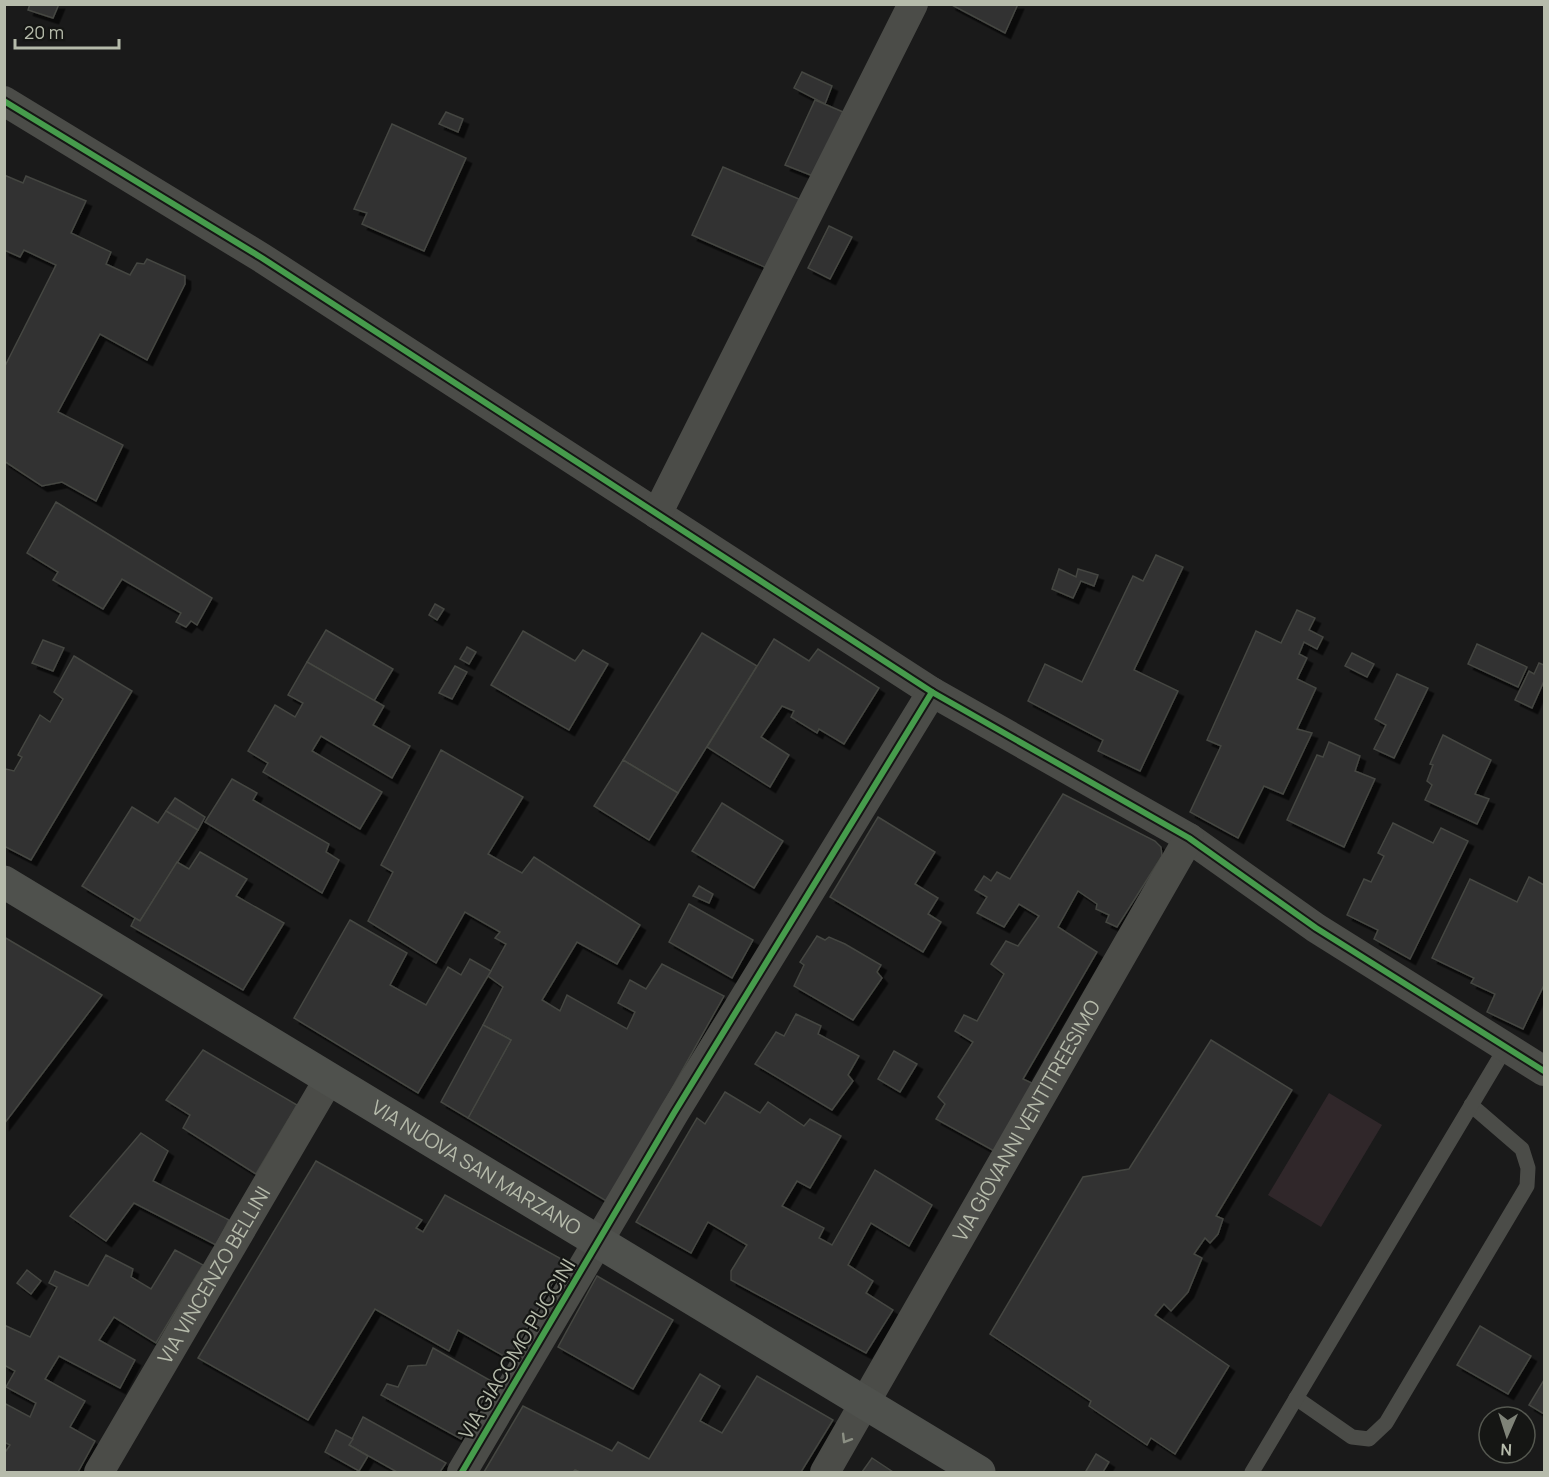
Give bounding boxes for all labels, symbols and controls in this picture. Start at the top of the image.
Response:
scale bar [15,12,118,50]
text: 20 m [24,20,64,44]
street label: VIA GIOVANNI VENTITREESIMO [946,995,1106,1246]
street label: VIA NUOVA SAN MARZANO [367,1094,586,1241]
street label: VIA VINCENZO BELLINI [151,1181,276,1369]
street label: VIA GIACOMO PUCCINI [452,1253,581,1444]
north arrow [1477,1405,1537,1465]
one-way arrow [841,1433,853,1443]
text: N [1500,1439,1513,1461]

